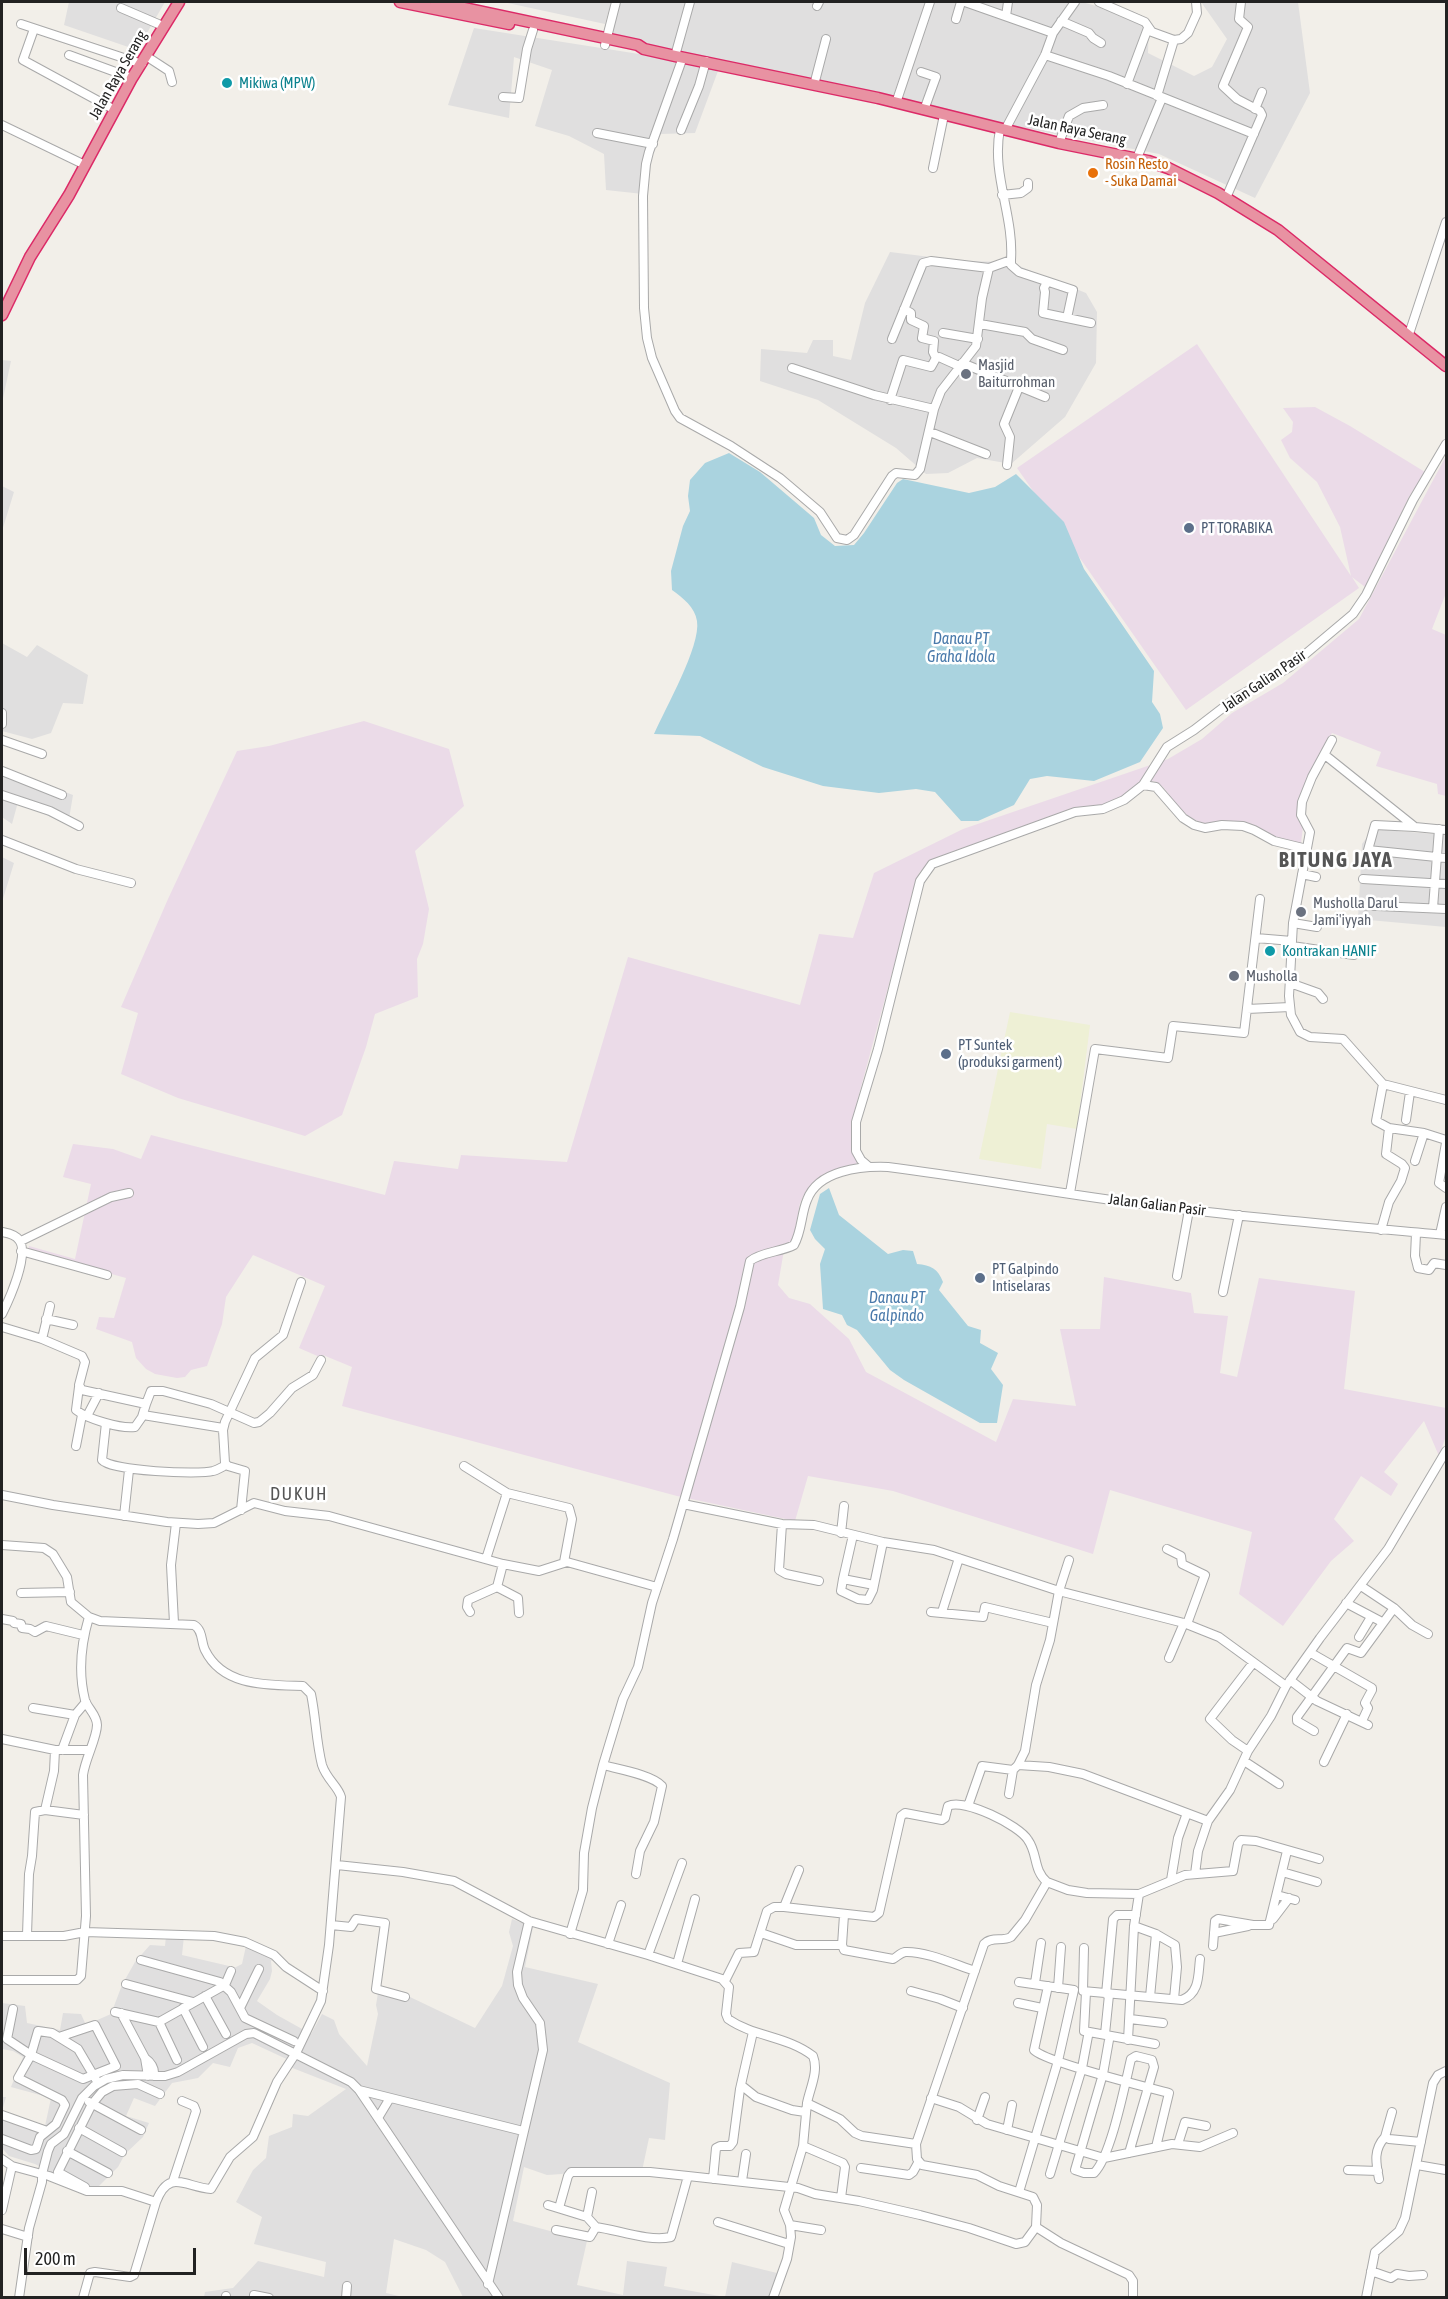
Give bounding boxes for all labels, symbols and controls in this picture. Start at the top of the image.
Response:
street label: Jalan Raya Serang [85,27,151,123]
place label: Mikiwa (MPW) [239,74,315,92]
marker: Mikiwa (MPW) [220,76,234,90]
street label: Jalan Raya Serang [1026,111,1128,149]
place label: Rosin Resto - Suka Damai [1105,155,1177,190]
marker: Rosin Resto - Suka Damai [1086,166,1100,180]
place label: Masjid Baiturrohman [978,356,1055,391]
marker: Masjid Baiturrohman [959,367,973,381]
place label: PT TORABIKA [1201,519,1273,537]
marker: PT TORABIKA [1182,521,1196,535]
water label: Danau PT Graha Idola [927,629,995,667]
street label: Jalan Galian Pasir [1218,646,1310,716]
district label: BITUNG JAYA [1279,847,1393,873]
place label: Musholla Darul Jami'iyyah [1313,894,1398,929]
marker: Musholla Darul Jami'iyyah [1294,905,1308,919]
place label: Kontrakan HANIF [1282,942,1376,960]
marker: Kontrakan HANIF [1263,944,1277,958]
place label: Musholla [1246,967,1298,985]
marker: Musholla [1227,969,1241,983]
place label: PT Suntek (produksi garment) [958,1036,1062,1071]
marker: PT Suntek (produksi garment) [939,1047,953,1061]
street label: Jalan Galian Pasir [1107,1190,1207,1220]
place label: PT Galpindo Intiselaras [992,1260,1059,1295]
marker: PT Galpindo Intiselaras [973,1271,987,1285]
water label: Danau PT Galpindo [869,1288,925,1326]
district label: DUKUH [270,1483,328,1505]
scale bar [27,2236,200,2274]
text: 200 m [35,2248,76,2269]

